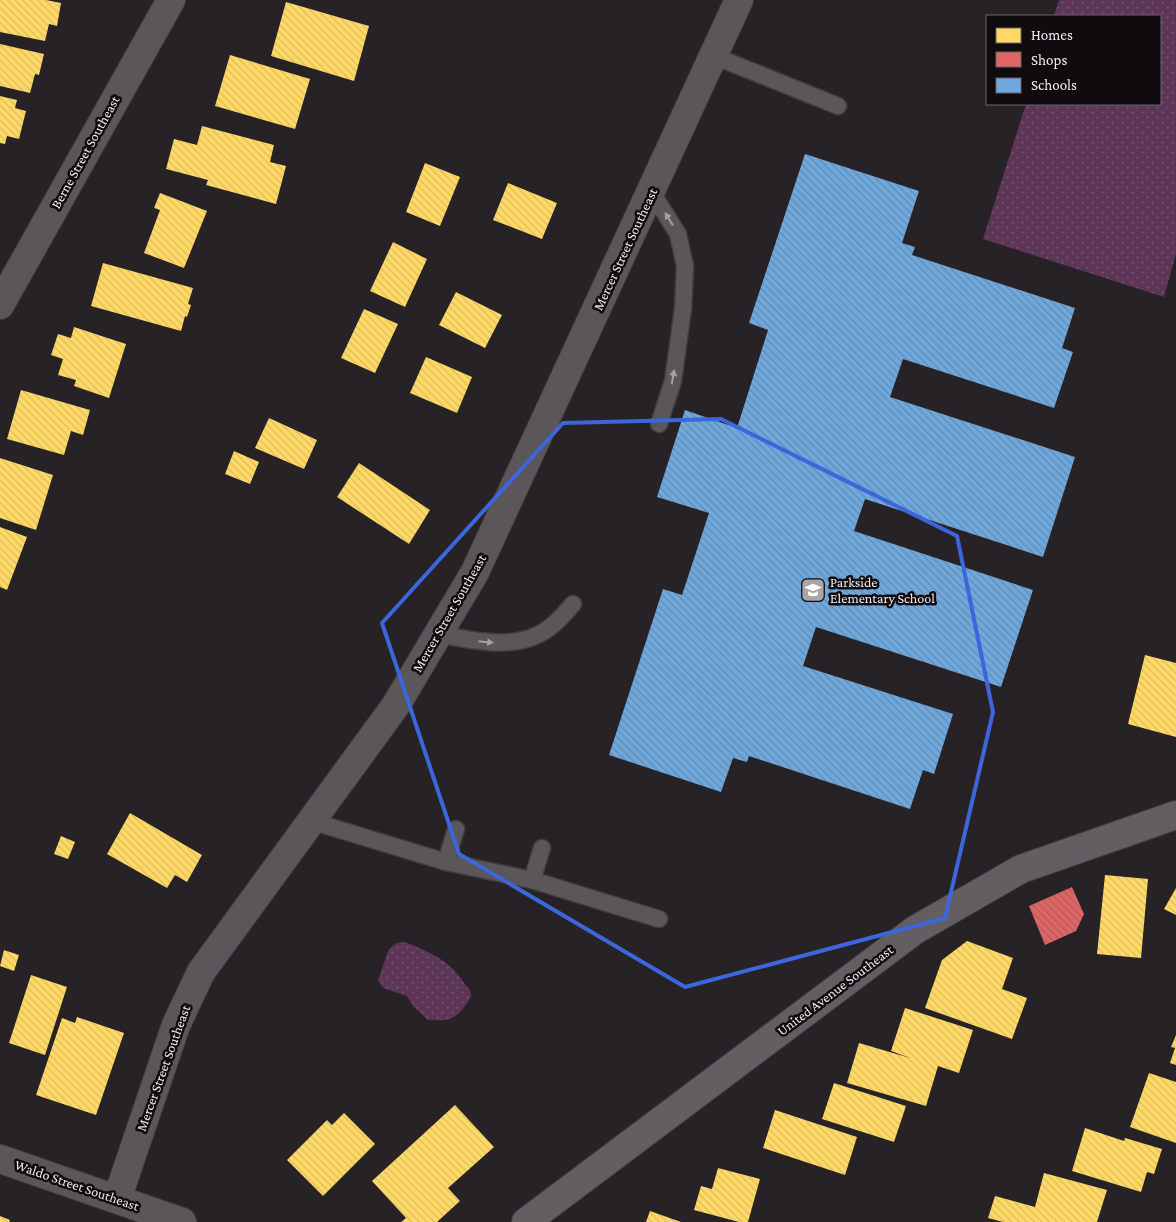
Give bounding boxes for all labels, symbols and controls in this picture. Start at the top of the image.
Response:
legend [986,15,1161,105]
text: Homes [1031,27,1073,43]
text: Shops [1031,52,1067,69]
text: Schools [1031,77,1077,93]
street label: Berne Street Southeast [47,93,123,211]
street label: Mercer Street Southeast [590,185,661,313]
one-way arrow [664,212,673,225]
one-way arrow [670,369,678,385]
street label: Mercer Street Southeast [409,551,489,675]
place label: Parkside Elementary School [830,574,935,606]
school or university icon: Parkside Elementary School [800,577,826,603]
one-way arrow [478,638,494,646]
street label: United Avenue Southeast [774,941,896,1039]
street label: Mercer Street Southeast [133,1002,193,1133]
street label: Waldo Street Southeast [13,1156,142,1214]

